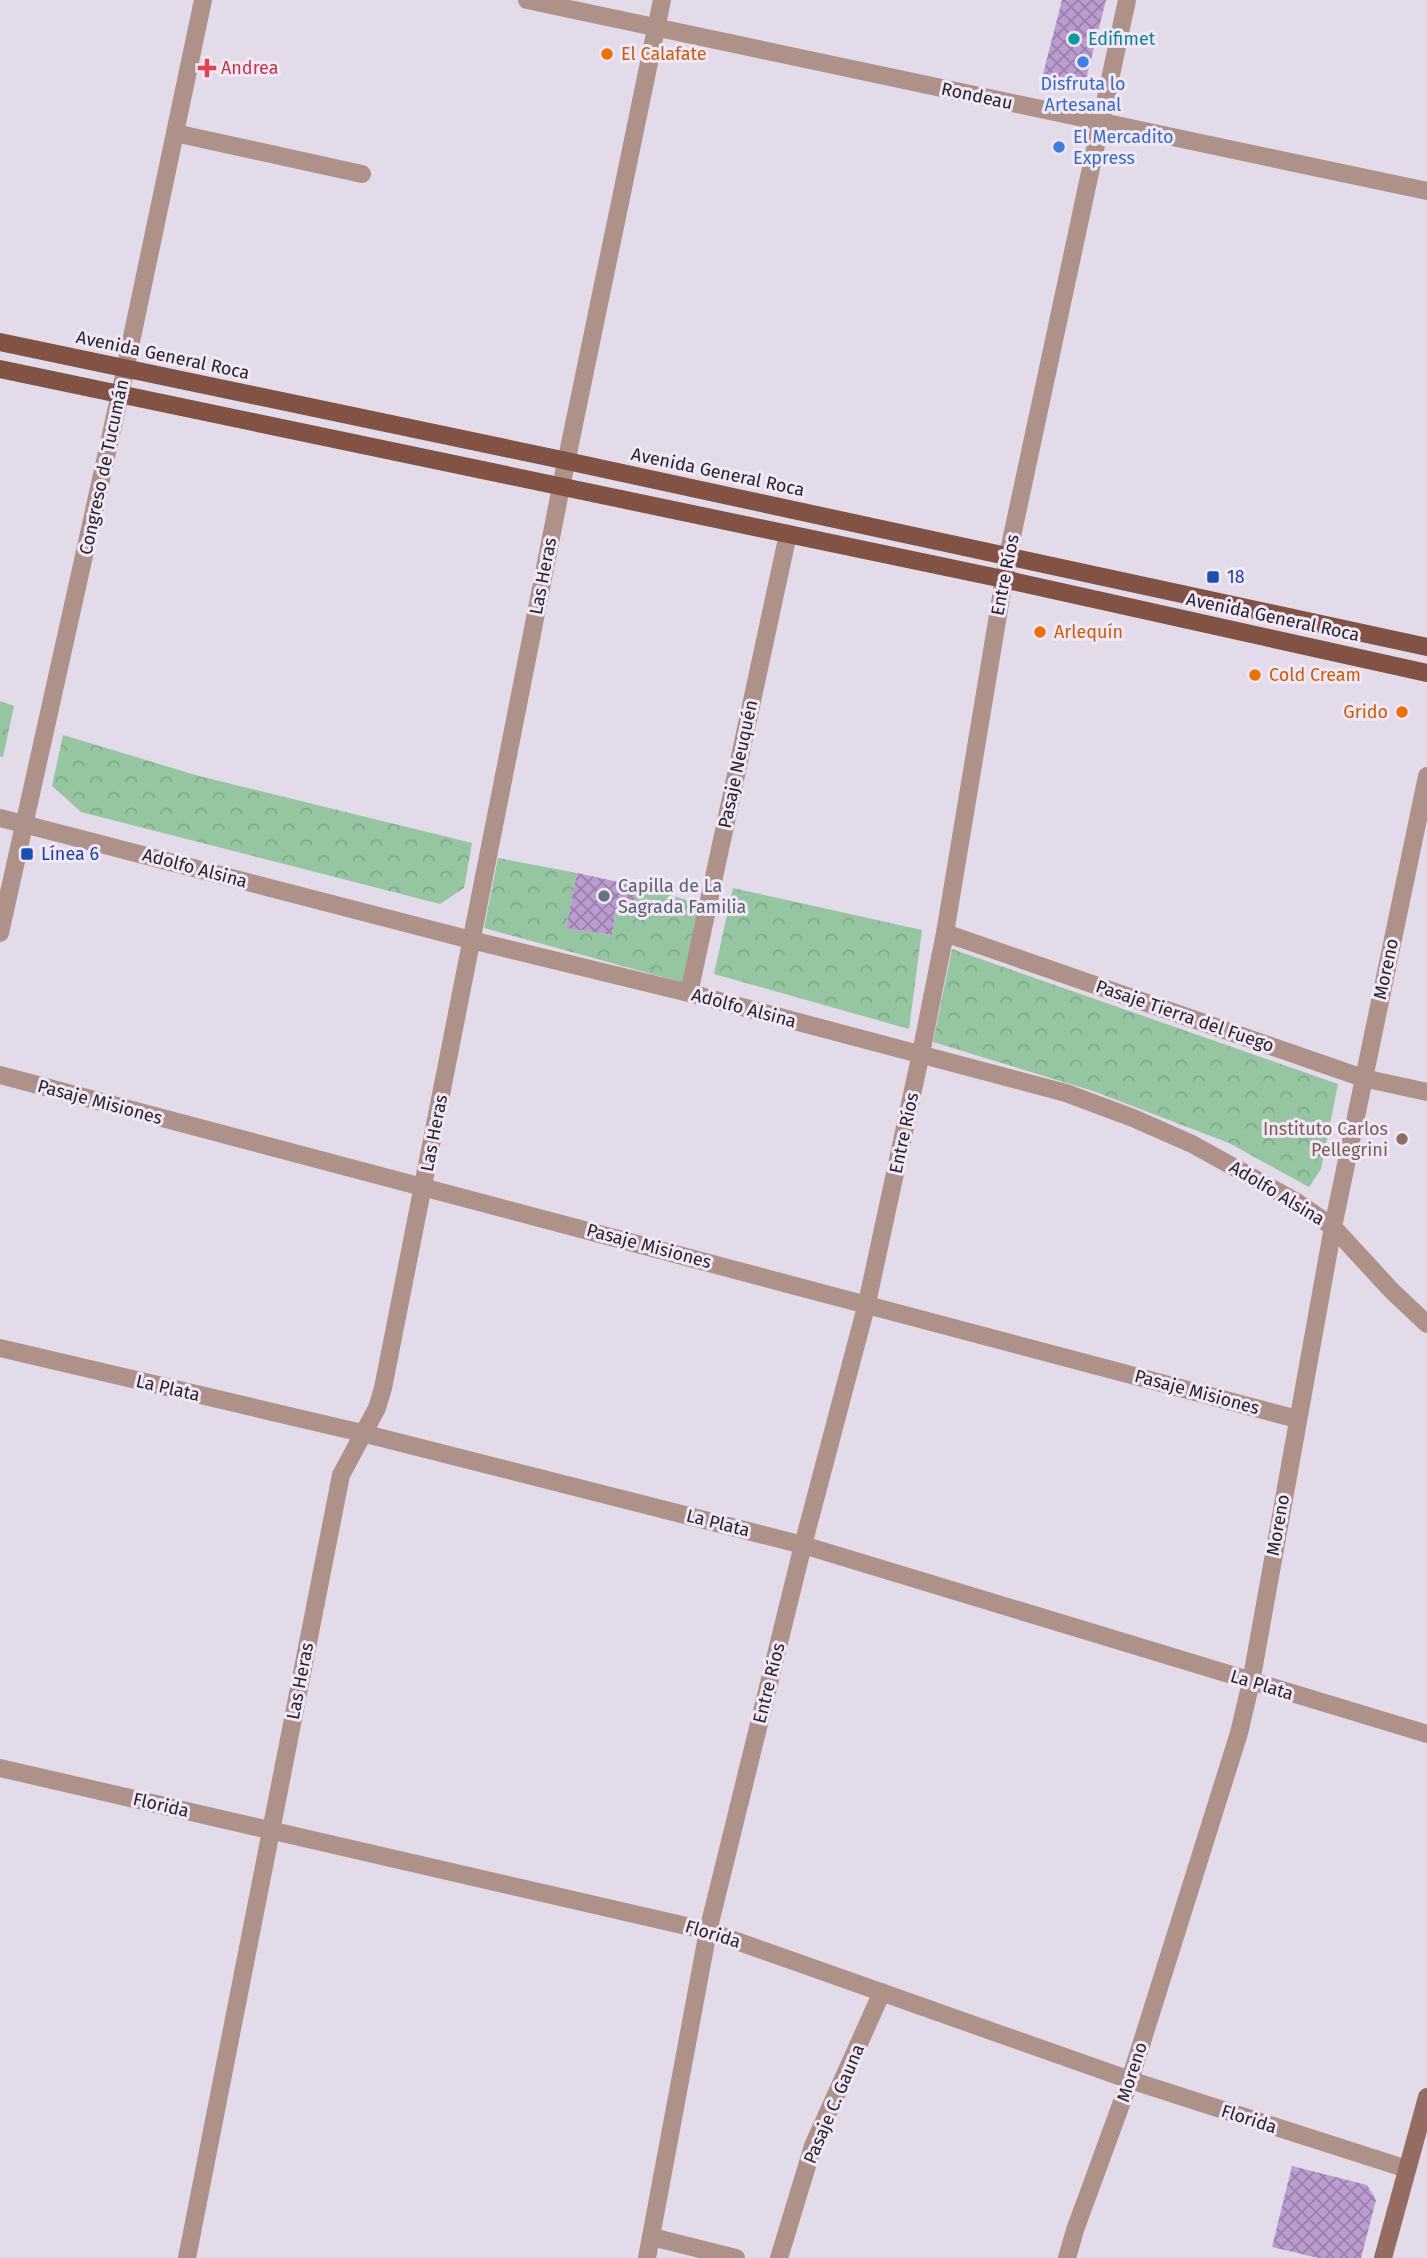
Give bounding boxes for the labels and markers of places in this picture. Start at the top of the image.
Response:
place label: Edifimet [1088,28,1156,50]
marker: Edifimet [1066,31,1082,47]
place label: El Calafate [621,43,707,65]
marker: El Calafate [599,46,615,62]
marker: Disfruta lo Artesanal [1075,54,1091,70]
place label: Andrea [221,57,278,79]
marker: Andrea [199,60,215,76]
place label: Disfruta lo Artesanal [1040,73,1126,116]
place label: El Mercadito Express [1073,126,1174,169]
marker: El Mercadito Express [1051,139,1067,155]
place label: 18 [1227,566,1245,588]
marker: 18 [1205,569,1221,585]
place label: Arlequín [1054,621,1123,643]
marker: Arlequín [1032,624,1048,640]
place label: Cold Cream [1269,664,1361,686]
marker: Cold Cream [1247,667,1263,683]
place label: Grido [1343,701,1388,723]
marker: Grido [1394,704,1410,720]
place label: Línea 6 [41,843,99,865]
marker: Línea 6 [19,846,35,862]
place label: Capilla de La Sagrada Familia [618,875,746,918]
marker: Capilla de La Sagrada Familia [596,888,612,904]
place label: Instituto Carlos Pellegrini [1263,1118,1388,1161]
marker: Instituto Carlos Pellegrini [1394,1131,1410,1147]

